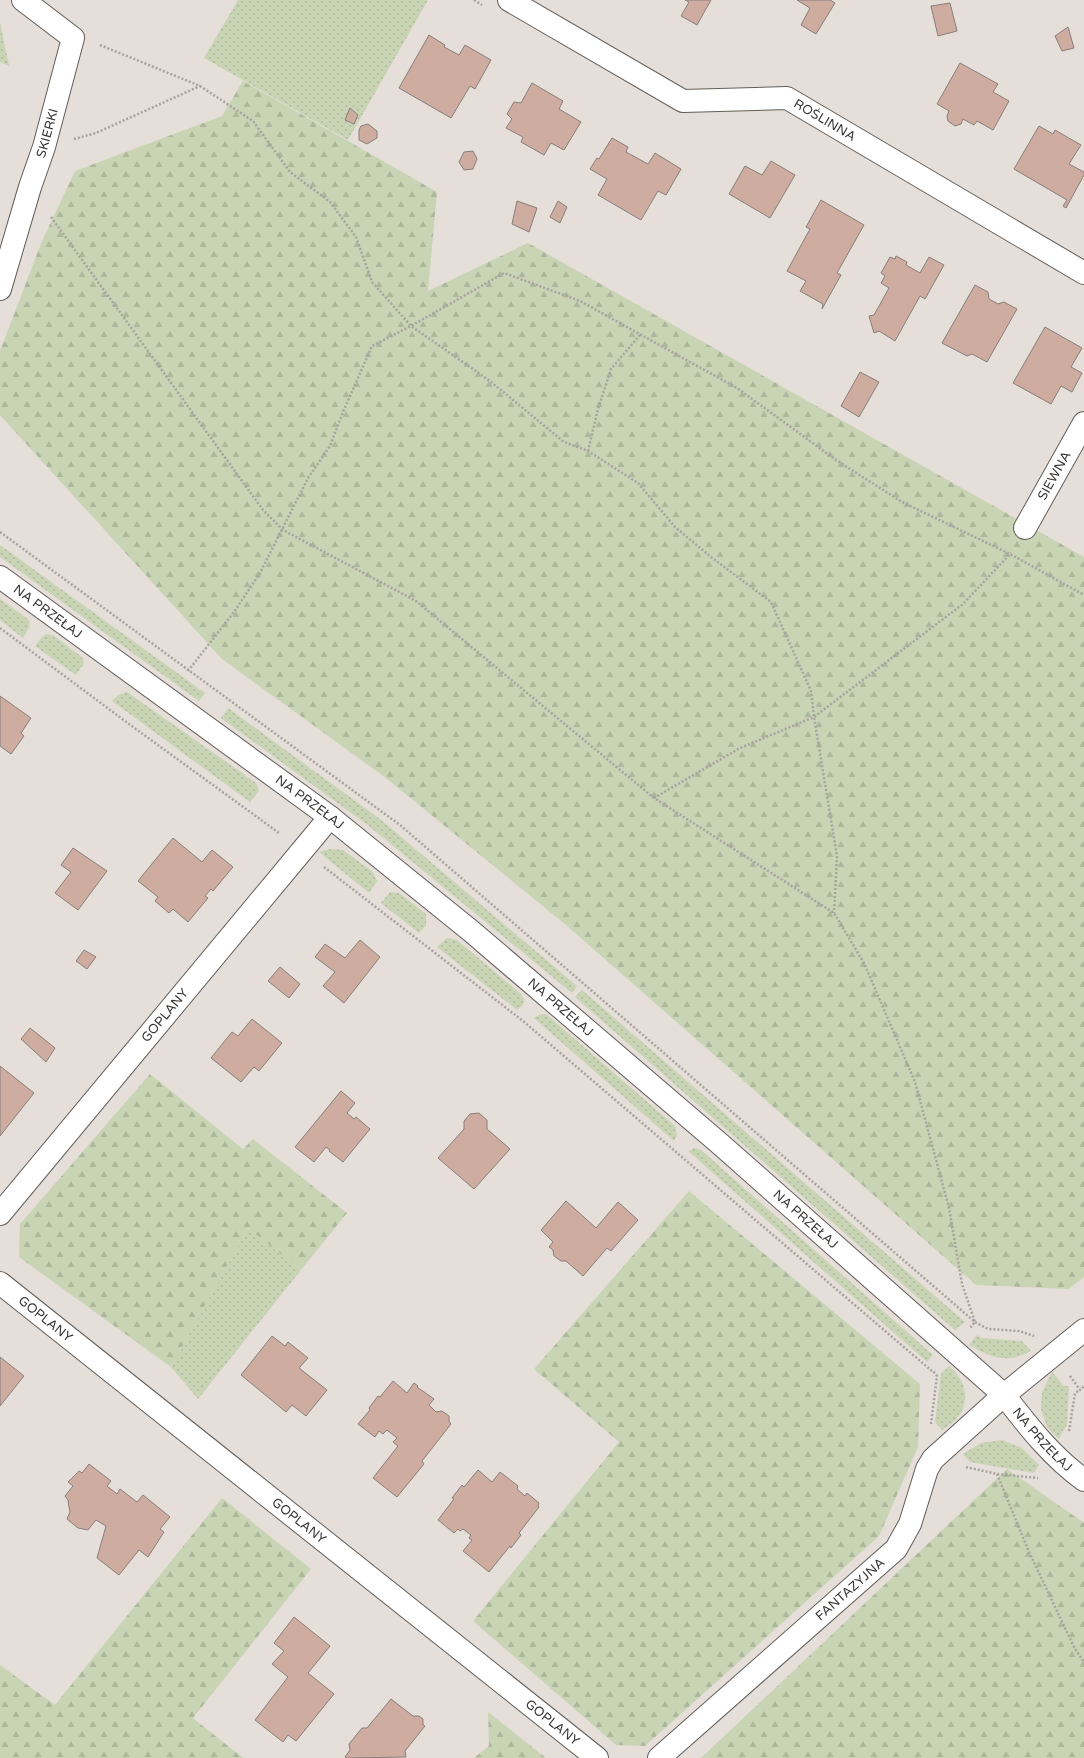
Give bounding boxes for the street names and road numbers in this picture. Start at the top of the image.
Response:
street label: ROŚLINNA [791,96,859,145]
street label: SKIERKI [33,107,62,160]
street label: SIEWNA [1034,448,1075,503]
street label: NA PRZEŁAJ [10,581,85,642]
street label: NA PRZEŁAJ [272,772,347,833]
street label: NA PRZEŁAJ [524,975,596,1040]
street label: GOPLANY [138,986,192,1046]
street label: NA PRZEŁAJ [770,1187,841,1252]
street label: GOPLANY [15,1293,76,1346]
street label: NA PRZEŁAJ [1009,1405,1075,1475]
street label: GOPLANY [269,1494,329,1547]
street label: FANTAZYJNA [812,1554,888,1624]
street label: GOPLANY [522,1696,583,1749]

